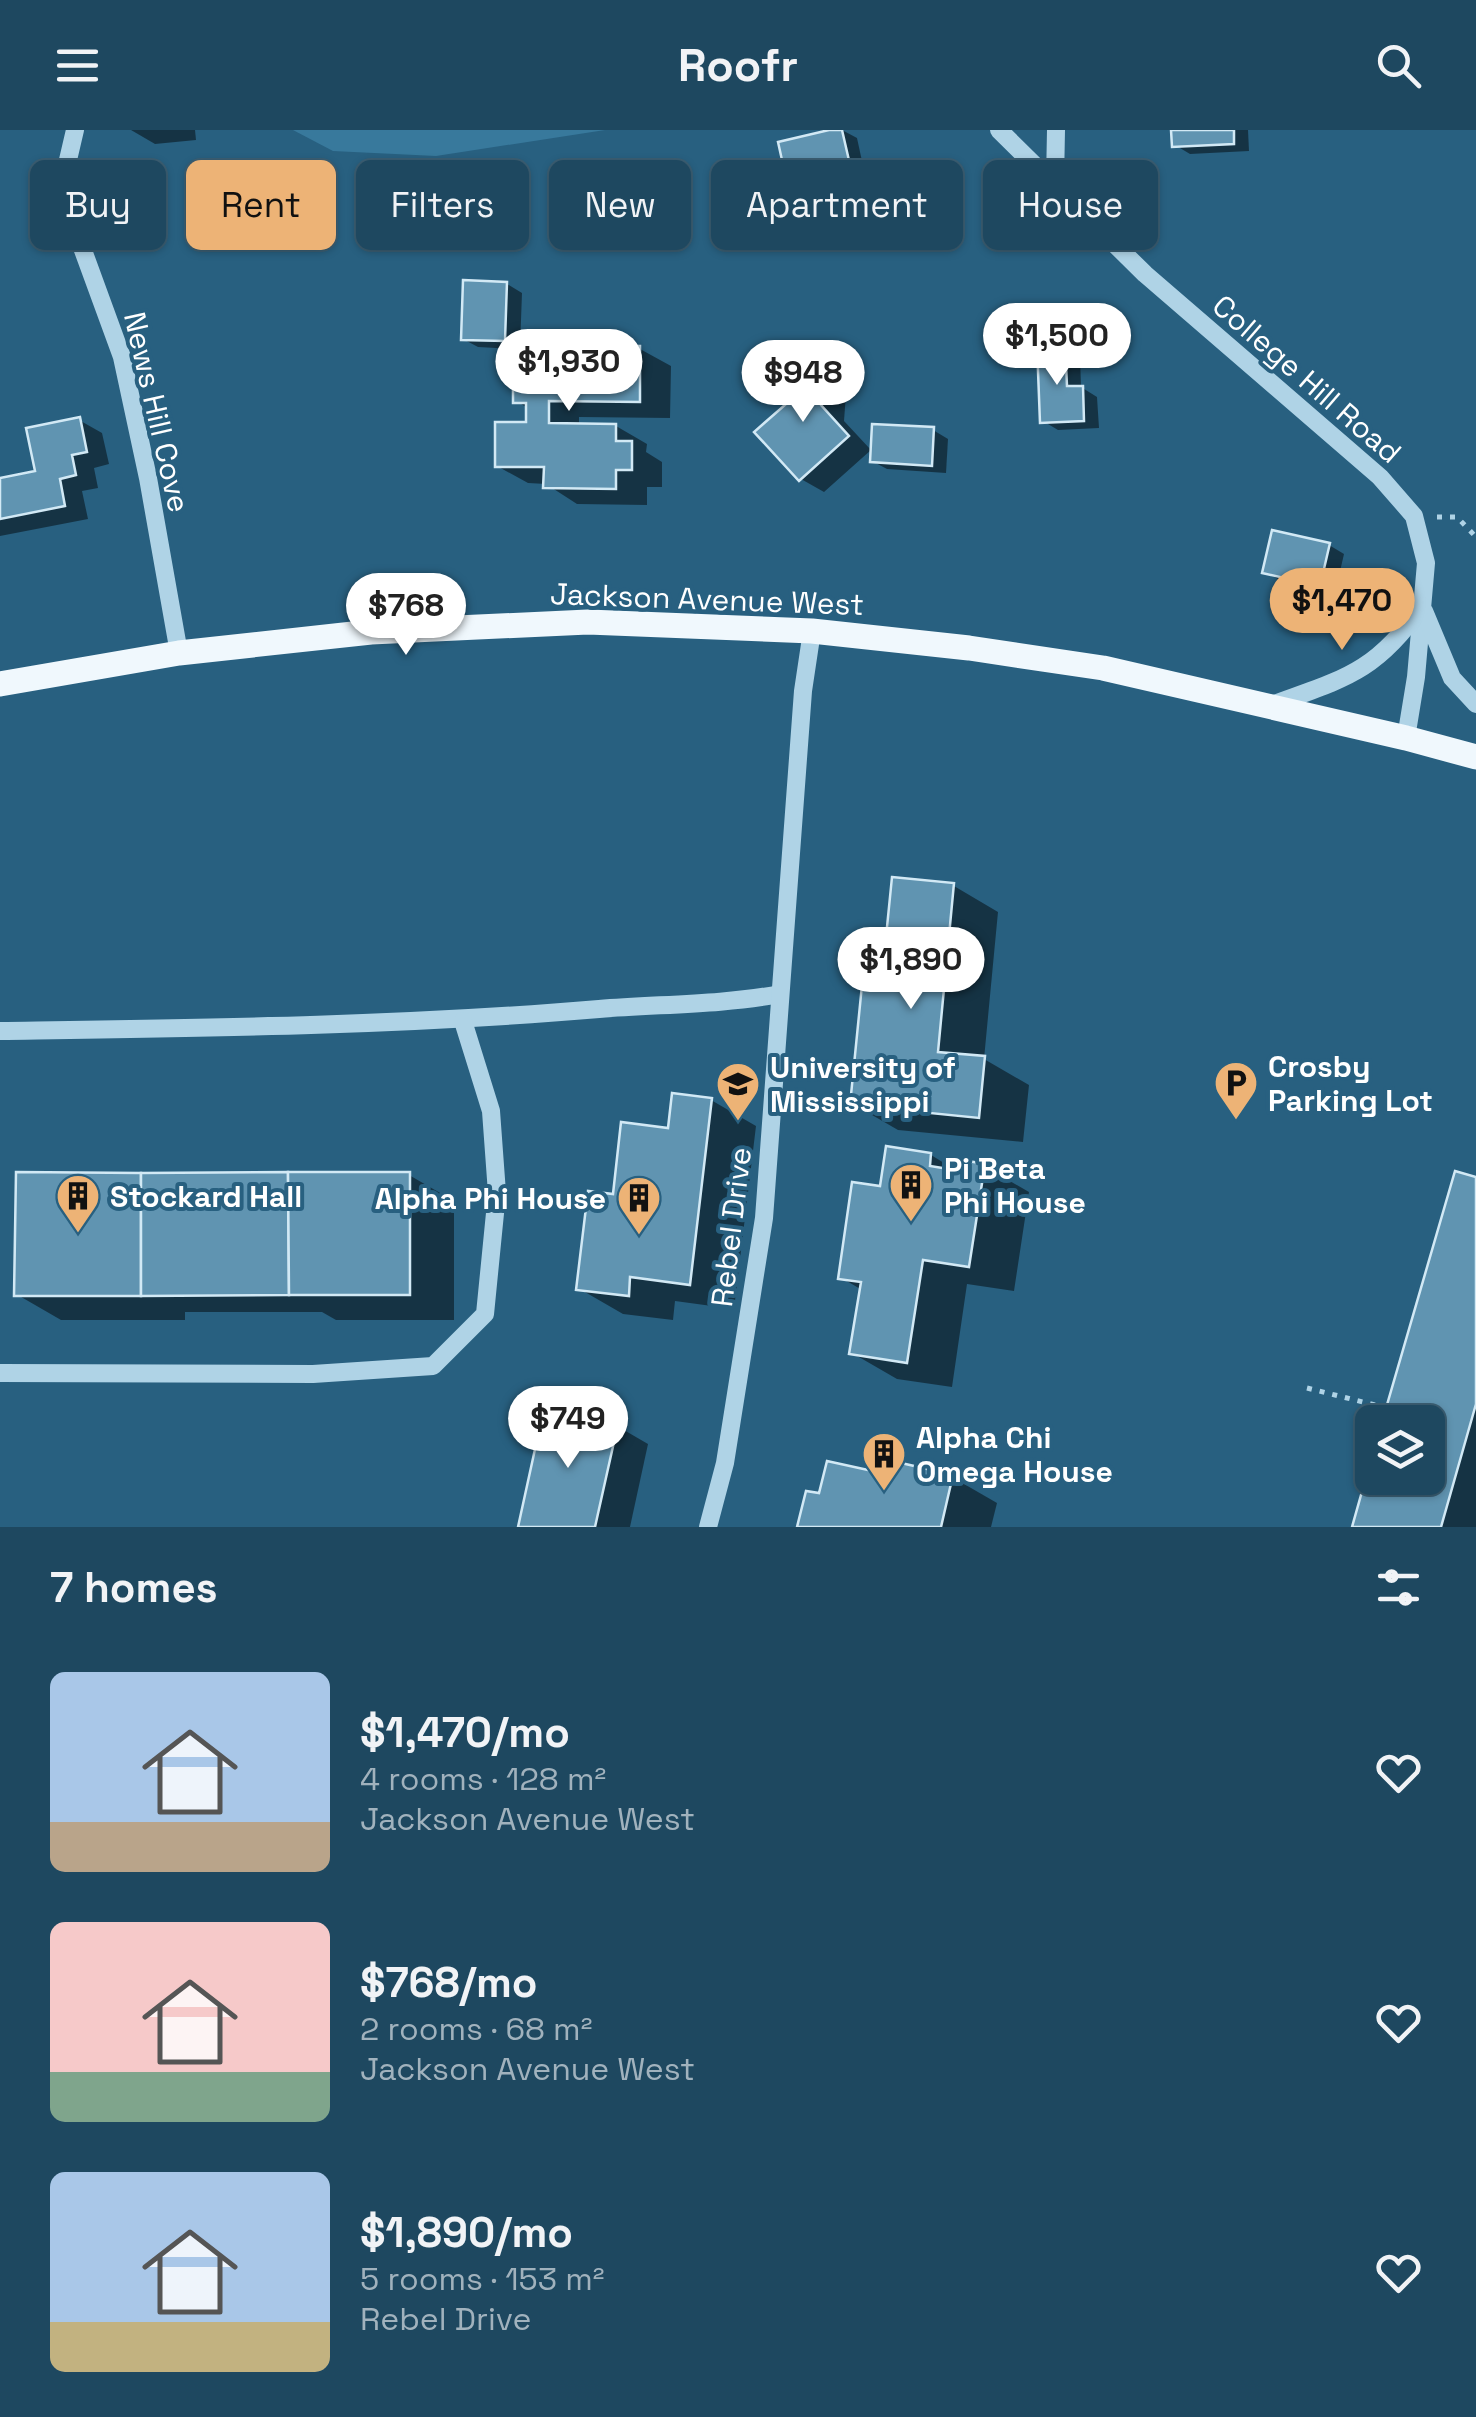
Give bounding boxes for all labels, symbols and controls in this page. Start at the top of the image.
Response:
text: Roofr [678,37,798,94]
icon: menu [50,38,105,93]
icon: search [1371,38,1426,93]
chip: Buy [30,160,166,250]
chip: Rent [186,160,336,250]
chip: Filters [356,160,529,250]
chip: New [549,160,691,250]
chip: Apartment [711,160,963,250]
chip: House [983,160,1158,250]
street label: College Hill Road [1204,286,1410,472]
pin: $1,500 [976,303,1138,388]
street label: News Hill Cove [115,308,199,516]
text: $1,500 [1005,315,1109,355]
pin: $1,930 [488,329,650,414]
pin: $948 [744,340,862,425]
text: $1,930 [517,341,621,381]
text: $948 [764,352,842,392]
pin: $1,470 [1261,568,1423,653]
pin: $768 [347,573,465,658]
street label: Jackson Avenue West [549,574,865,624]
text: $1,470 [1292,580,1392,620]
text: $768 [368,585,444,625]
pin: $1,890 [830,927,992,1012]
text: $1,890 [860,939,962,979]
place label: Crosby Parking Lot [1268,1047,1433,1120]
place label: University of Mississippi [770,1048,956,1121]
parking icon: Crosby Parking Lot [1213,1060,1259,1121]
school or university icon: University of Mississippi [715,1061,761,1122]
street label: Rebel Drive [702,1145,760,1309]
place label: Pi Beta Phi House [944,1149,1086,1222]
building icon: Pi Beta Phi House [888,1162,934,1223]
building icon: Stockard Hall [55,1173,101,1234]
building icon: Alpha Phi House [616,1175,662,1236]
place label: Stockard Hall [110,1177,302,1216]
place label: Alpha Phi House [375,1179,606,1218]
pin: $749 [509,1386,627,1471]
text: $749 [530,1398,606,1438]
map controls [1355,1405,1445,1495]
button: layers [1355,1405,1445,1495]
place label: Alpha Chi Omega House [916,1418,1113,1491]
building icon: Alpha Chi Omega House [861,1431,907,1492]
icon: filters [1371,1560,1426,1615]
text: 7 homes [50,1561,218,1614]
text: $1,470/mo [360,1706,570,1759]
icon: home [130,1712,250,1832]
icon: heart [1371,1745,1426,1800]
text: 4 rooms · 128 m² [360,1759,606,1799]
text: Jackson Avenue West [360,1799,695,1839]
text: $768/mo [360,1956,538,2009]
icon: home [130,1962,250,2082]
icon: heart [1371,1995,1426,2050]
text: 2 rooms · 68 m² [360,2009,592,2049]
text: Jackson Avenue West [360,2049,695,2089]
text: $1,890/mo [360,2206,573,2259]
icon: home [130,2212,250,2332]
icon: heart [1371,2245,1426,2300]
text: 5 rooms · 153 m² [360,2259,605,2299]
text: Rebel Drive [360,2299,531,2339]

